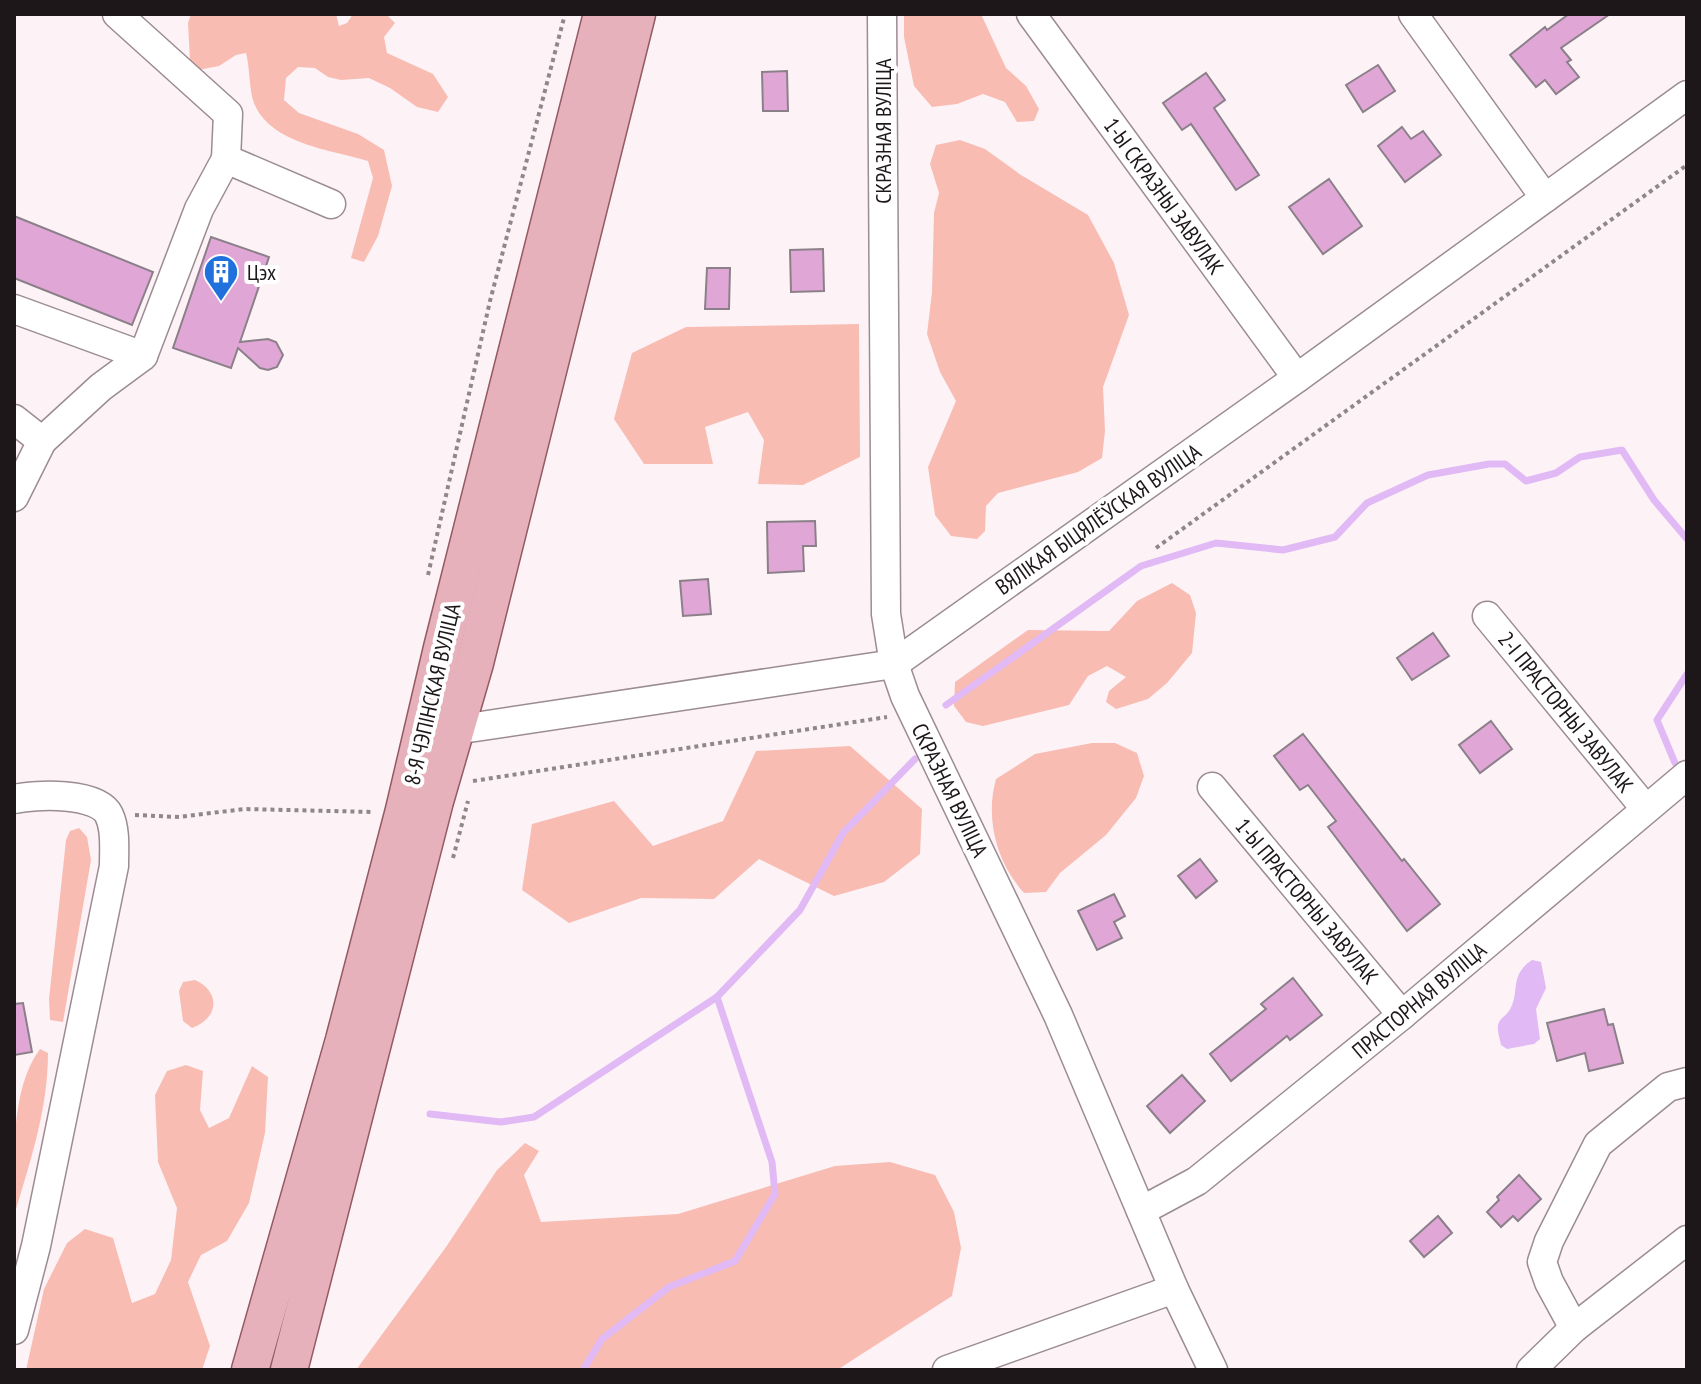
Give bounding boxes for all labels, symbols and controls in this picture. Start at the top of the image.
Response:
street label: СКРАЗНАЯ ВУЛІЦА [869,58,897,204]
street label: 1-Ы СКРАЗНЫ ЗАВУЛАК [1098,112,1230,280]
building icon: Цэх [202,253,240,303]
place label: Цэх [247,258,276,286]
street label: ВЯЛІКАЯ БІЦЯЛЁЎСКАЯ ВУЛІЦА [990,437,1207,601]
street label: 8-Я ЧЭПІНСКАЯ ВУЛІЦА [398,600,467,787]
street label: 2-І ПРАСТОРНЫ ЗАВУЛАК [1492,626,1640,798]
street label: СКРАЗНАЯ ВУЛІЦА [906,719,995,862]
street label: 1-Ы ПРАСТОРНЫ ЗАВУЛАК [1229,812,1385,990]
street label: ПРАСТОРНАЯ ВУЛІЦА [1346,935,1492,1064]

